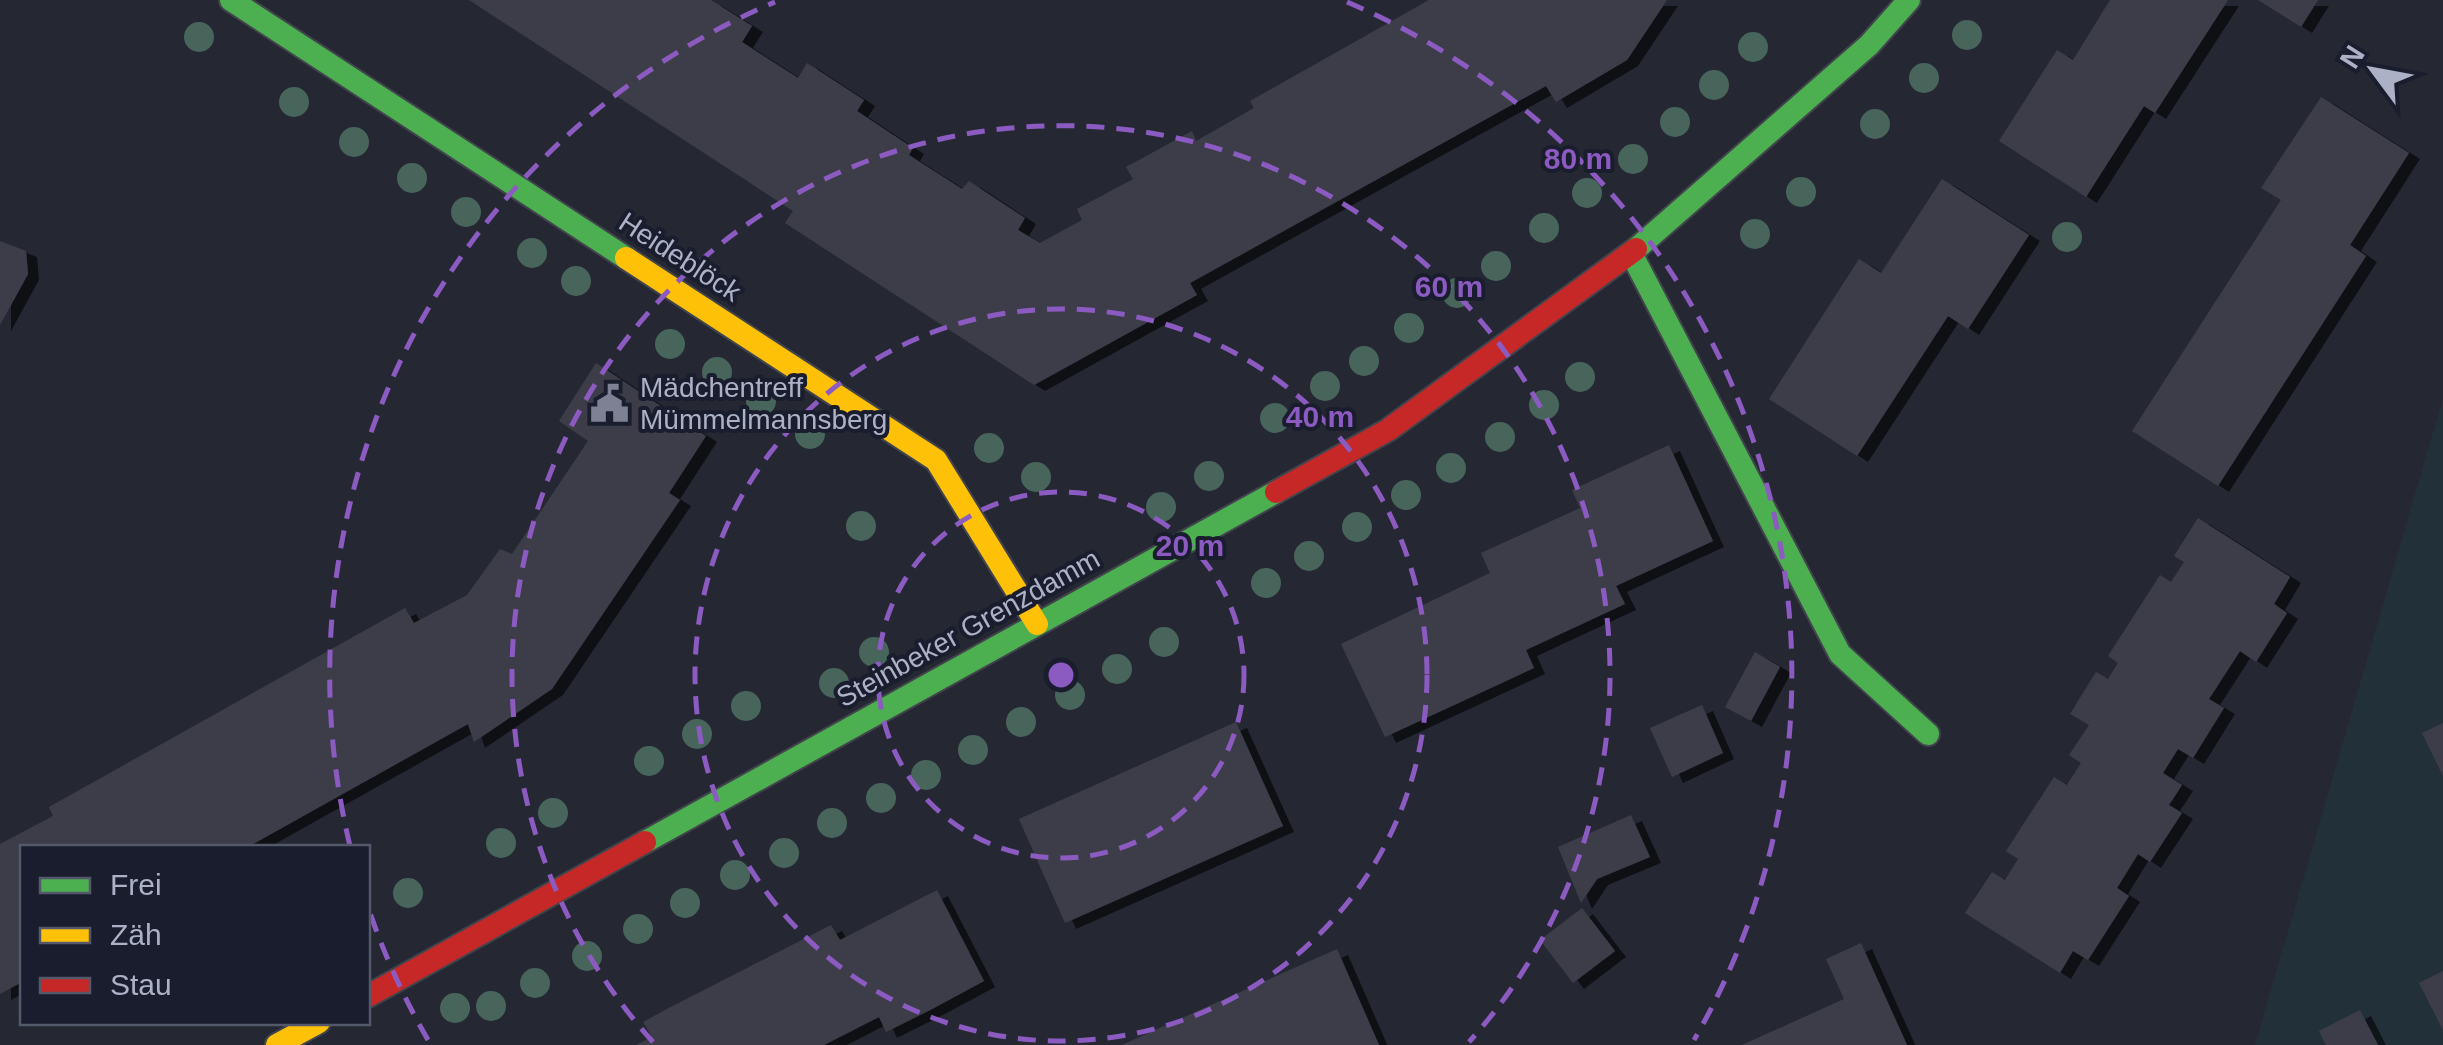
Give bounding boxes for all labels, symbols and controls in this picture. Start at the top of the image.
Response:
north arrow [2323,20,2423,120]
text: N [2334,40,2371,74]
text: 80 m [1544,142,1612,175]
street label: Heideblöck [613,206,747,308]
text: 60 m [1415,270,1483,303]
place label: Mädchentreff Mümmelmannsberg [640,372,887,435]
public building icon: Mädchentreff Mümmelmannsberg [589,382,631,424]
text: 40 m [1286,400,1354,433]
text: 20 m [1156,529,1224,562]
street label: Steinbeker Grenzdamm [831,543,1105,713]
centre of rings [1043,657,1079,693]
legend [20,845,370,1025]
text: Frei [110,868,162,901]
text: Zäh [110,918,162,951]
text: Stau [110,968,172,1001]

